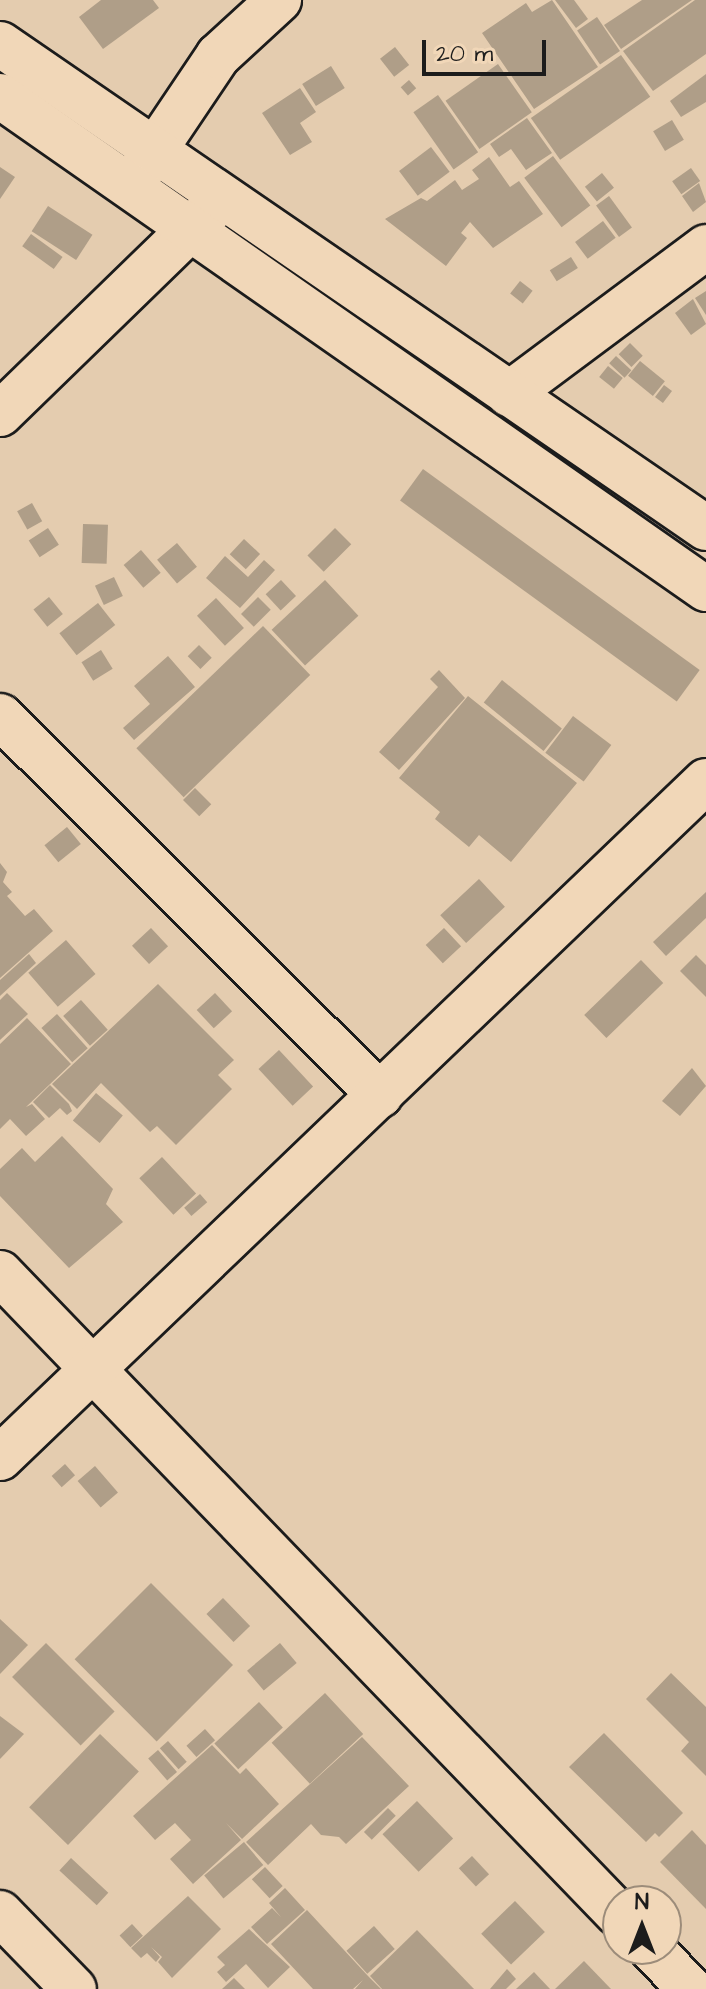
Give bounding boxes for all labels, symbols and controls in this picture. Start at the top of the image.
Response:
scale bar [426,24,550,74]
text: 20 m [436,37,493,71]
north arrow [602,1885,682,1965]
text: N [635,1887,649,1918]

